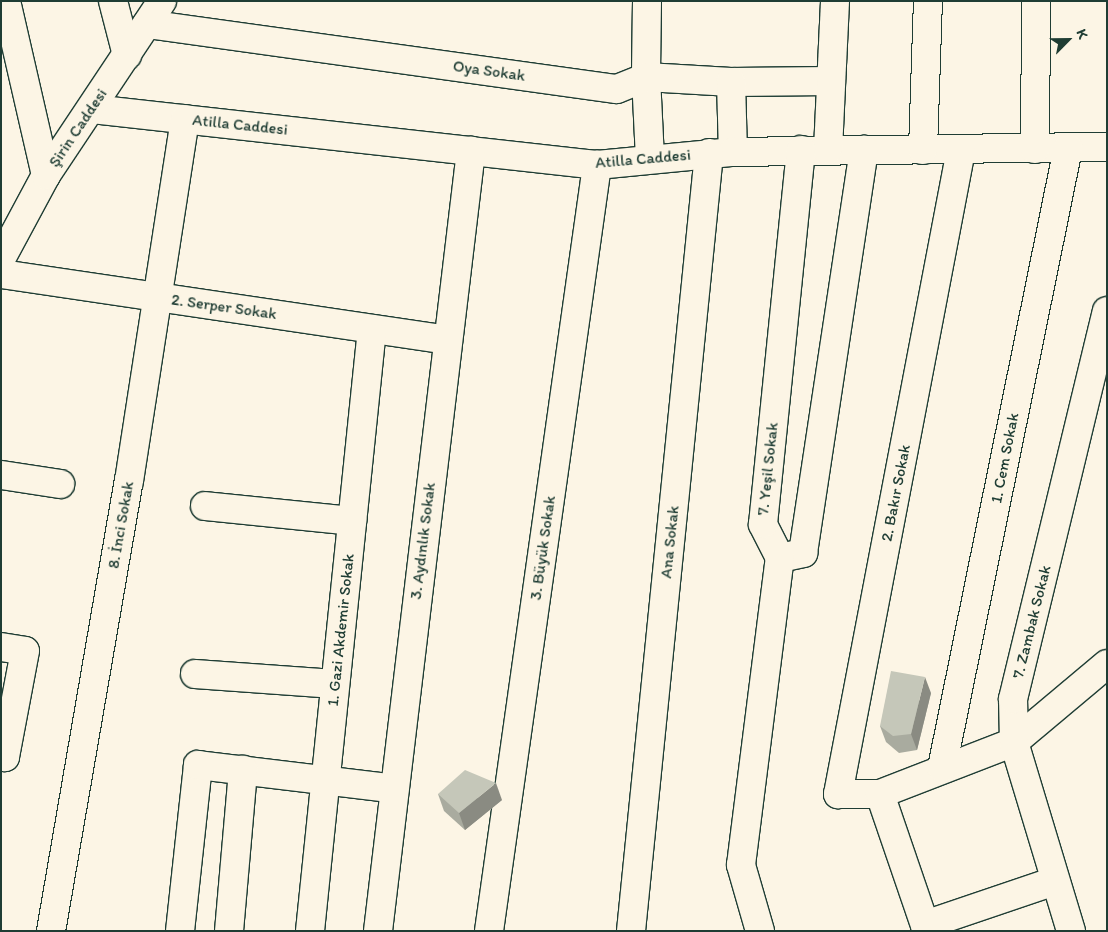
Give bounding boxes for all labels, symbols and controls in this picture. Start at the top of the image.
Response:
north arrow [1043,15,1093,65]
text: K [1073,26,1092,41]
street label: Oya Sokak [452,56,526,86]
street label: Şirin Caddesi [45,85,111,171]
street label: Atilla Caddesi [191,110,289,140]
street label: Atilla Caddesi [594,145,692,173]
street label: 2. Serper Sokak [170,290,278,324]
street label: 1. Cem Sokak [987,411,1023,505]
street label: 7. Yeşil Sokak [754,422,782,516]
street label: 2. Bakır Sokak [877,443,915,543]
street label: 8. İnci Sokak [104,480,138,570]
street label: 3. Aydınlık Sokak [406,482,440,600]
street label: 3. Büyük Sokak [526,495,560,601]
street label: Ana Sokak [657,505,683,579]
street label: 1. Gazi Akdemir Sokak [323,553,359,707]
street label: 7. Zambak Sokak [1009,563,1055,681]

